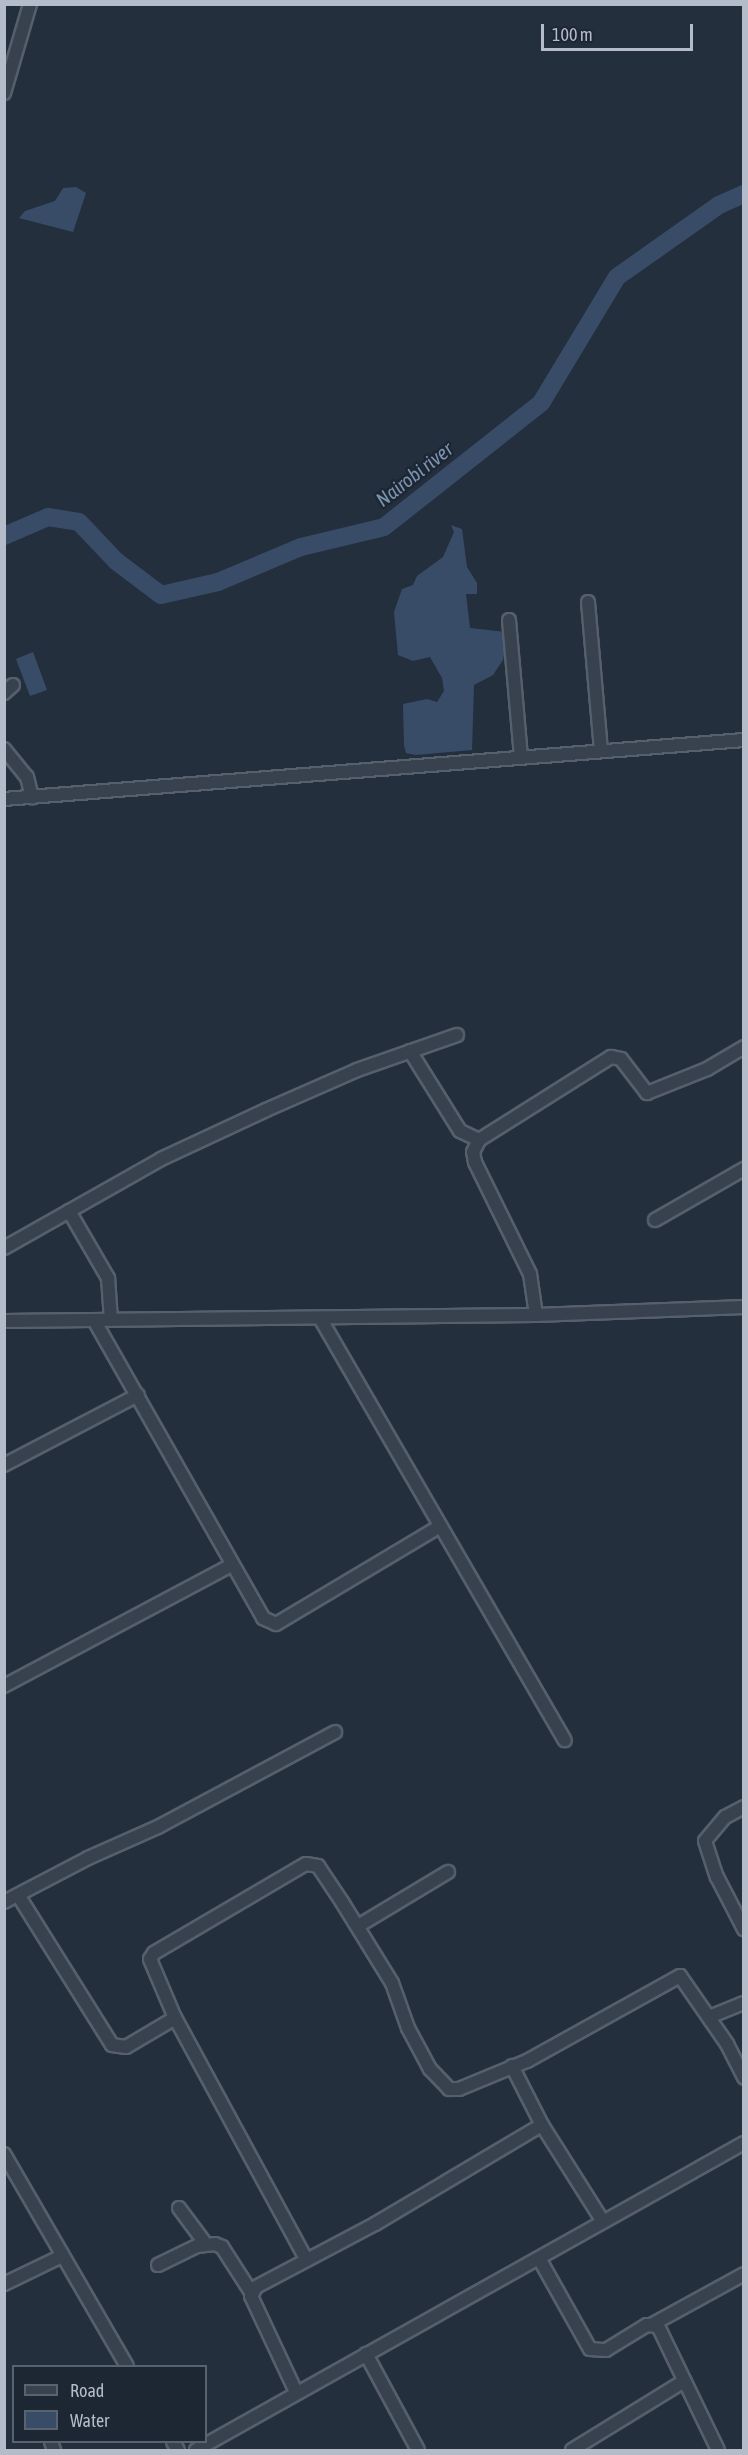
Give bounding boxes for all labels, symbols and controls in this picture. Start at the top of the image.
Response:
scale bar [544,12,696,50]
text: 100 m [552,24,593,45]
water label: Nairobi river [371,437,457,511]
legend [12,2365,207,2443]
text: Road [70,2380,104,2401]
text: Water [70,2410,109,2431]

